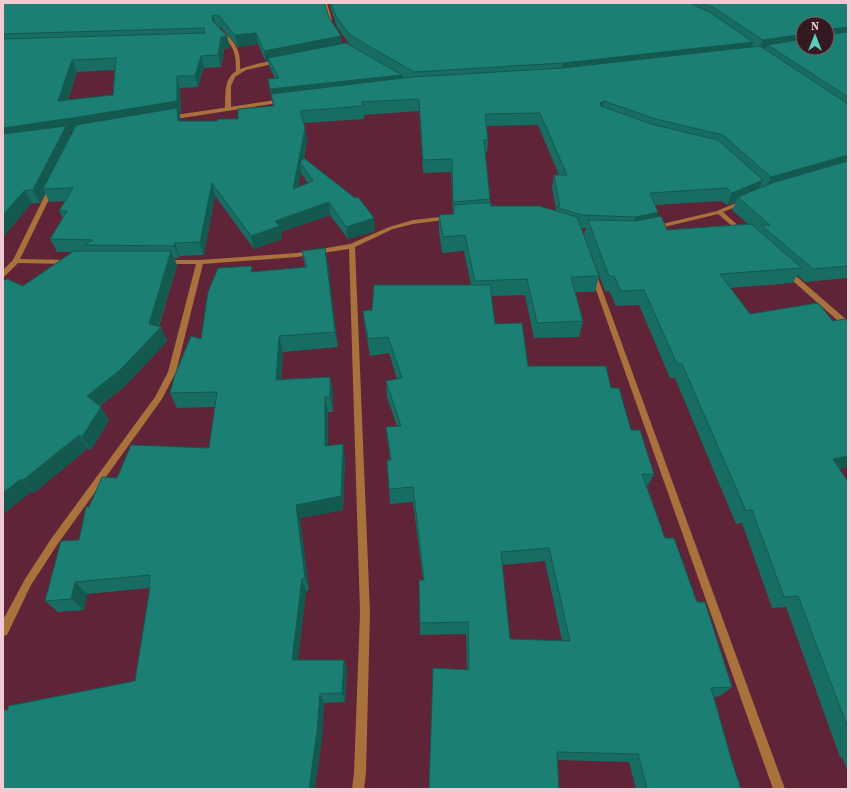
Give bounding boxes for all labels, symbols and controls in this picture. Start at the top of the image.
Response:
north arrow [795,16,835,56]
text: N [811,19,819,34]

